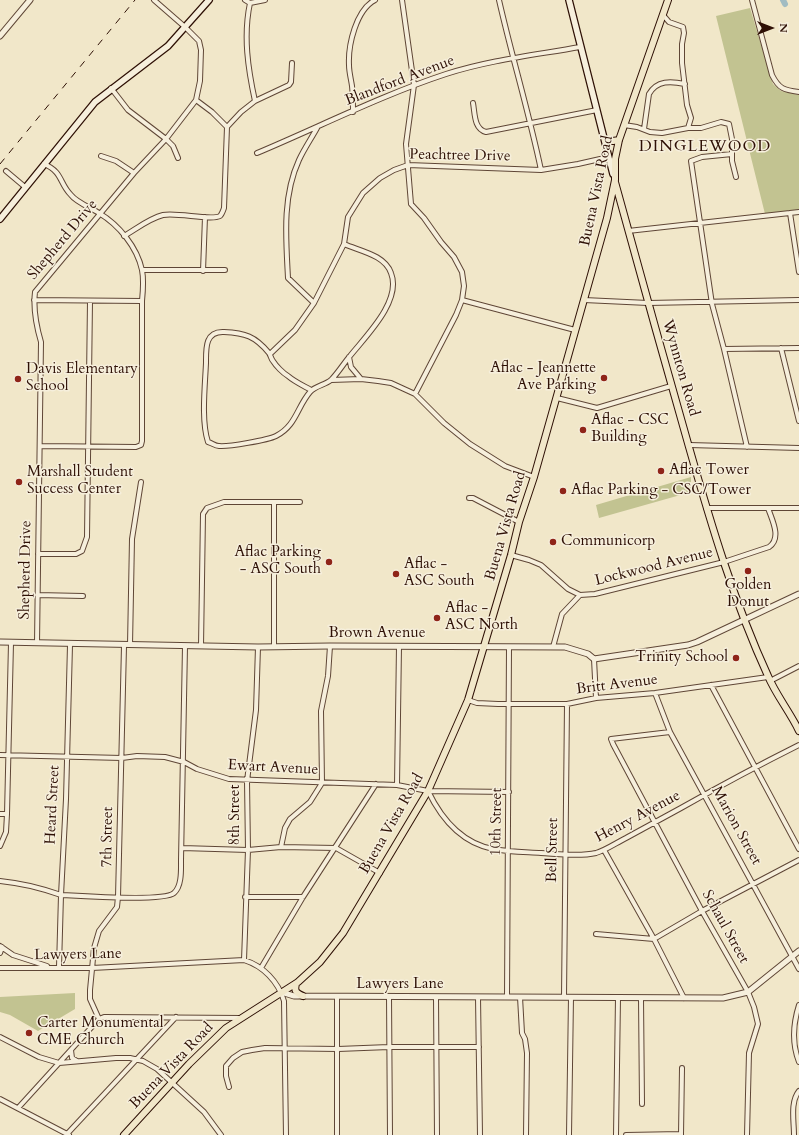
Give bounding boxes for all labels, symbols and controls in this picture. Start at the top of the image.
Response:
north arrow [751,8,791,48]
text: N [776,23,791,33]
street label: Blandford Avenue [343,52,457,110]
street label: Buena Vista Road [576,134,618,248]
district label: DINGLEWOOD [639,137,771,157]
street label: Peachtree Drive [409,146,511,166]
street label: Shepherd Drive [24,196,102,284]
street label: Wynnton Road [658,317,702,419]
place label: Aflac - Jeannette Ave Parking [490,360,596,395]
place label: Davis Elementary School [26,361,138,396]
marker: Aflac - Jeannette Ave Parking [599,373,609,383]
marker: Davis Elementary School [13,374,23,384]
place label: Aflac - CSC Building [591,412,669,447]
marker: Aflac - CSC Building [578,425,588,435]
place label: Aflac Tower [669,462,749,480]
place label: Marshall Student Success Center [27,464,133,499]
marker: Aflac Tower [656,466,666,476]
street label: Buena Vista Road [482,469,530,583]
marker: Marshall Student Success Center [14,477,24,487]
place label: Aflac Parking - CSC/Tower [571,482,751,500]
marker: Aflac Parking - CSC/Tower [558,486,568,496]
street label: Shepherd Drive [16,520,36,620]
place label: Communicorp [561,533,655,551]
marker: Communicorp [548,537,558,547]
place label: Aflac Parking - ASC South [234,544,321,579]
street label: Lockwood Avenue [593,544,715,590]
place label: Aflac - ASC South [404,556,475,591]
marker: Aflac Parking - ASC South [324,557,334,567]
marker: Golden Donut [743,566,753,576]
marker: Aflac - ASC South [391,569,401,579]
place label: Golden Donut [724,577,772,612]
place label: Aflac - ASC North [445,600,518,635]
marker: Aflac - ASC North [432,613,442,623]
street label: Brown Avenue [329,625,425,643]
place label: Trinity School [635,649,728,667]
marker: Trinity School [731,653,741,663]
street label: Britt Avenue [575,671,659,699]
street label: Ewart Avenue [227,757,319,779]
street label: Heard Street [42,765,64,845]
street label: Buena Vista Road [356,771,428,877]
street label: Marion Street [707,784,765,868]
street label: 8th Street [227,785,245,845]
street label: Henry Avenue [592,787,684,847]
street label: 10th Street [487,788,507,856]
street label: 7th Street [98,806,118,868]
street label: Bell Street [543,817,563,883]
street label: Schaul Street [697,887,753,967]
street label: Lawyers Lane [34,945,122,965]
street label: Lawyers Lane [356,976,444,994]
place label: Carter Monumental CME Church [37,1015,164,1050]
street label: Buena Vista Road [126,1019,218,1113]
marker: Carter Monumental CME Church [24,1028,34,1038]

